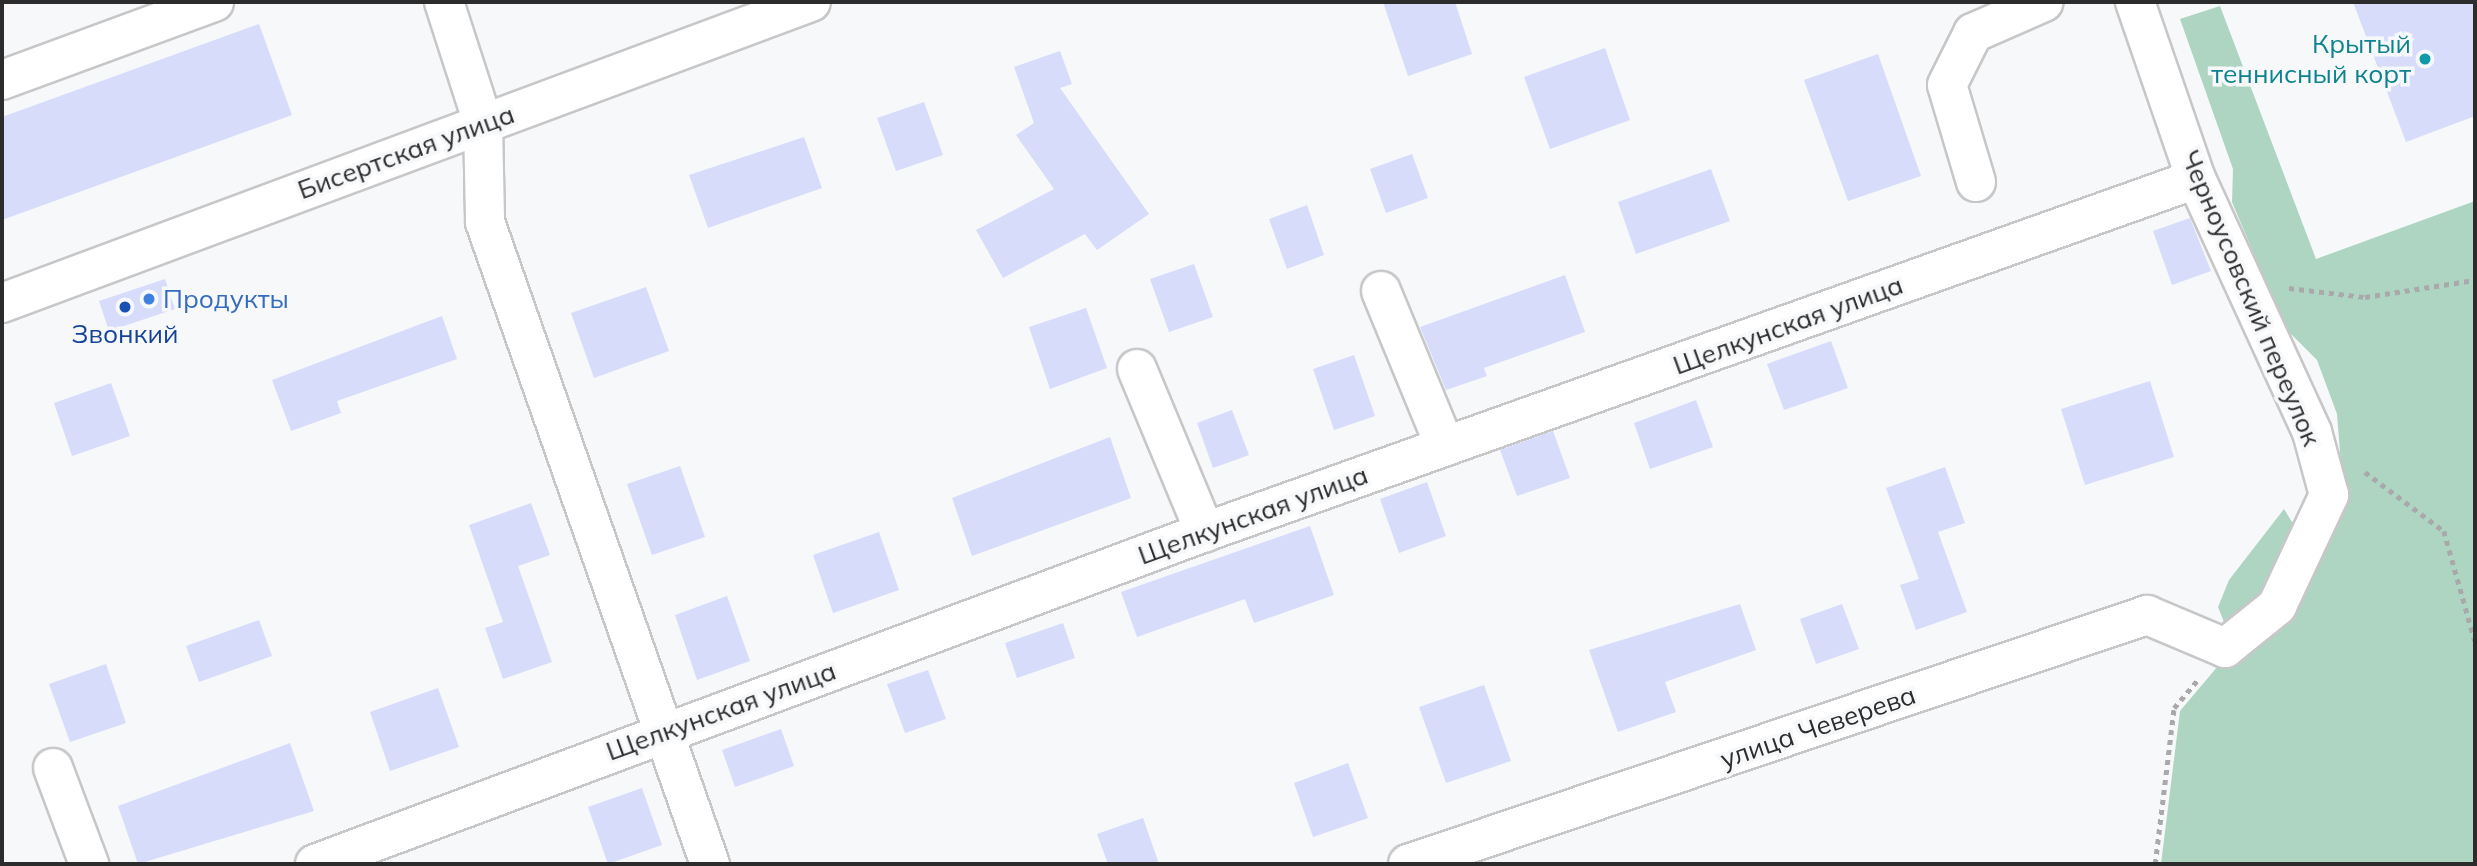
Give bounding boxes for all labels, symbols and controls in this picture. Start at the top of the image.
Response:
place label: Крытый теннисный корт [2211,28,2411,90]
marker: Крытый теннисный корт [2417,51,2433,67]
street label: Бисертская улица [294,98,518,206]
street label: Черноусовский переулок [2175,146,2327,450]
street label: Щелкунская улица [1669,269,1907,381]
place label: Продукты [163,283,289,315]
marker: Продукты [141,291,157,307]
marker: Звонкий [117,299,133,315]
place label: Звонкий [71,318,179,350]
street label: Щелкунская улица [1134,459,1372,571]
street label: Щелкунская улица [602,655,840,767]
street label: улица Чеверева [1716,679,1920,775]

